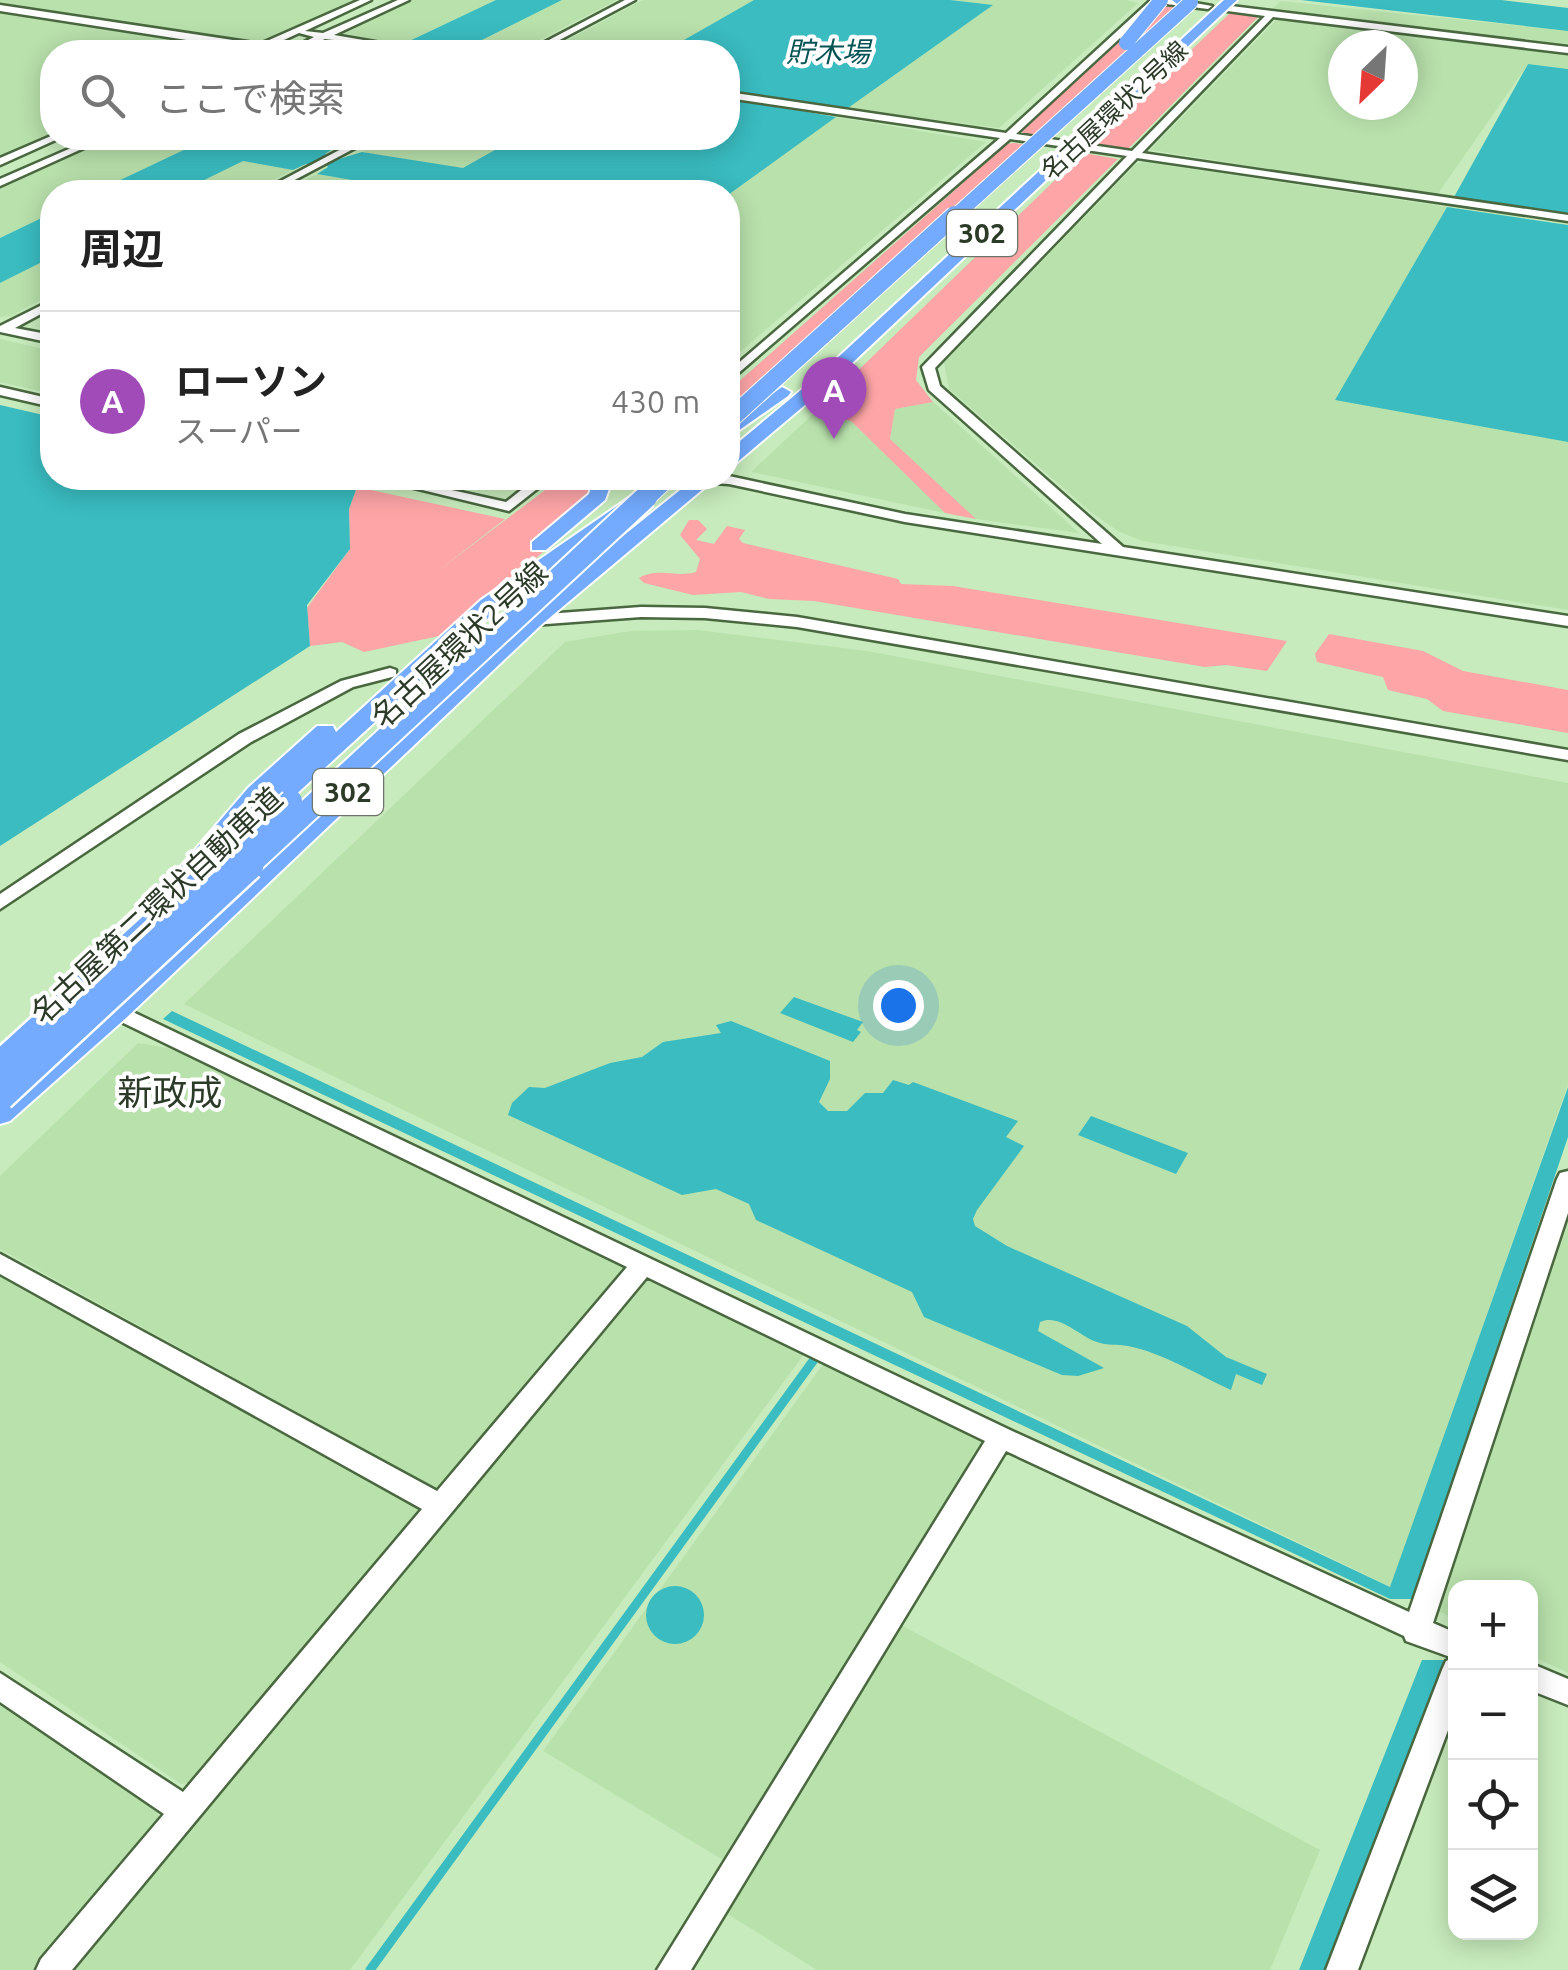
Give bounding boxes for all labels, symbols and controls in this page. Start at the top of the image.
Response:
north arrow [1328,30,1418,120]
street label: 名古屋環状2号線 [1035,35,1193,185]
water label: 貯木場 [786,36,873,67]
search box [40,40,740,150]
icon: search [75,68,130,123]
text: ここで検索 [155,77,345,119]
road number: 302 [947,210,1017,256]
text: 周辺 [80,225,164,272]
pin: A [802,356,866,439]
text: ローソン [175,360,327,402]
text: A [101,383,124,419]
text: 430 m [611,383,700,419]
text: スーパー [175,413,303,449]
street label: 名古屋環状2号線 [365,554,554,734]
road number: 302 [313,769,383,815]
street label: 名古屋第二環状自動車道 [24,780,289,1030]
your location [873,980,924,1031]
district label: 新政成 [117,1072,223,1112]
map controls [1448,1580,1538,1940]
button: + [1448,1580,1538,1670]
button: − [1448,1670,1538,1760]
button: locate [1448,1760,1538,1850]
button: layers [1448,1850,1538,1940]

